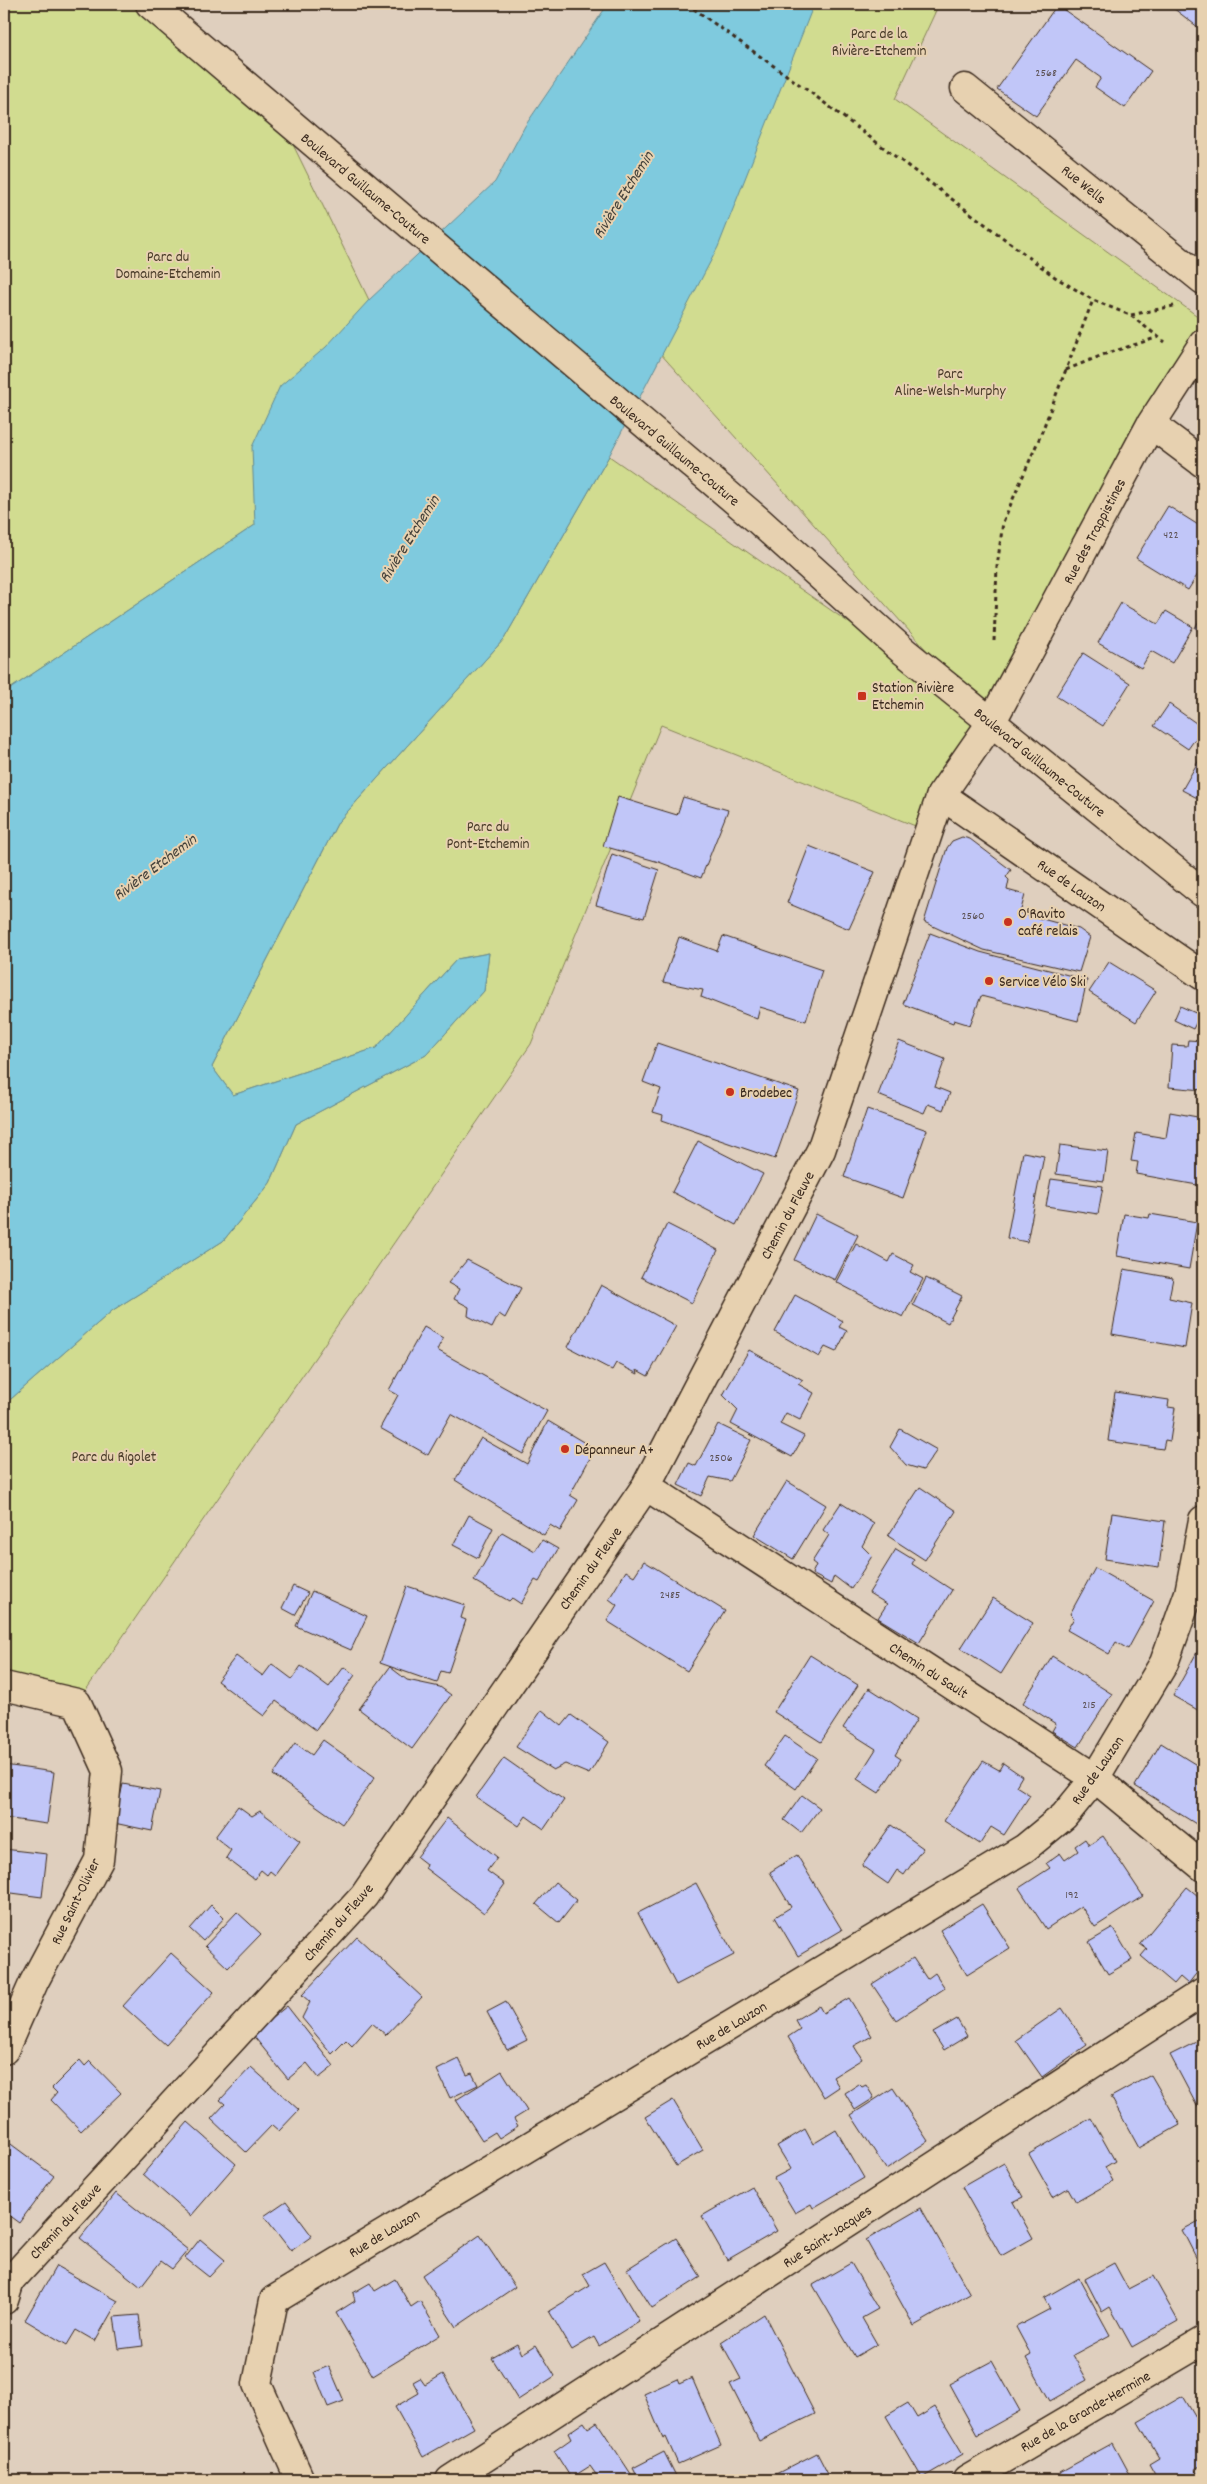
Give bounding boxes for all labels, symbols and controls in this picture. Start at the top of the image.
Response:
park label: Parc de la Rivière-Etchemin [832,24,926,63]
house number: 2568 [1035,65,1057,82]
street label: Boulevard Guillaume-Couture [295,128,435,251]
water label: Rivière Etchemin [588,147,660,243]
street label: Rue Wells [1055,160,1110,211]
park label: Parc du Domaine-Etchemin [116,247,221,286]
park label: Parc Aline-Welsh-Murphy [895,364,1006,403]
street label: Boulevard Guillaume-Couture [604,390,744,513]
street label: Rue des Trappistines [1059,475,1133,589]
water label: Rivière Etchemin [374,491,446,587]
house number: 422 [1163,527,1179,544]
place label: Station Rivière Etchemin [872,678,955,717]
marker: Station Rivière Etchemin [856,690,868,702]
street label: Boulevard Guillaume-Couture [968,703,1110,824]
park label: Parc du Pont-Etchemin [447,817,530,856]
water label: Rivière Etchemin [109,829,202,907]
street label: Rue de Lauzon [1032,855,1110,919]
place label: O'Ravito café relais [1018,904,1078,943]
house number: 2560 [961,908,985,925]
marker: O'Ravito café relais [1002,916,1014,928]
place label: Service Vélo Ski [999,972,1086,994]
marker: Service Vélo Ski [983,975,995,987]
place label: Brodebec [740,1083,792,1105]
marker: Brodebec [724,1086,736,1098]
street label: Chemin du Fleuve [756,1167,822,1264]
place label: Dépanneur A+ [575,1440,654,1462]
marker: Dépanneur A+ [559,1443,571,1455]
park label: Parc du Rigolet [72,1447,157,1469]
house number: 2506 [709,1450,733,1467]
street label: Chemin du Fleuve [555,1523,629,1615]
house number: 2485 [660,1587,680,1604]
street label: Chemin du Sault [884,1638,972,1706]
house number: 215 [1082,1697,1096,1714]
street label: Rue de Lauzon [1067,1732,1131,1810]
street label: Rue Saint-Olivier [46,1854,107,1949]
street label: Chemin du Fleuve [299,1879,380,1967]
house number: 192 [1065,1887,1079,1904]
street label: Rue de Lauzon [692,1997,772,2057]
street label: Chemin du Fleuve [25,2179,108,2265]
street label: Rue Saint-Jacques [779,2201,877,2275]
street label: Rue de Lauzon [345,2205,425,2265]
street label: Rue de la Grande-Hermine [1017,2366,1156,2459]

